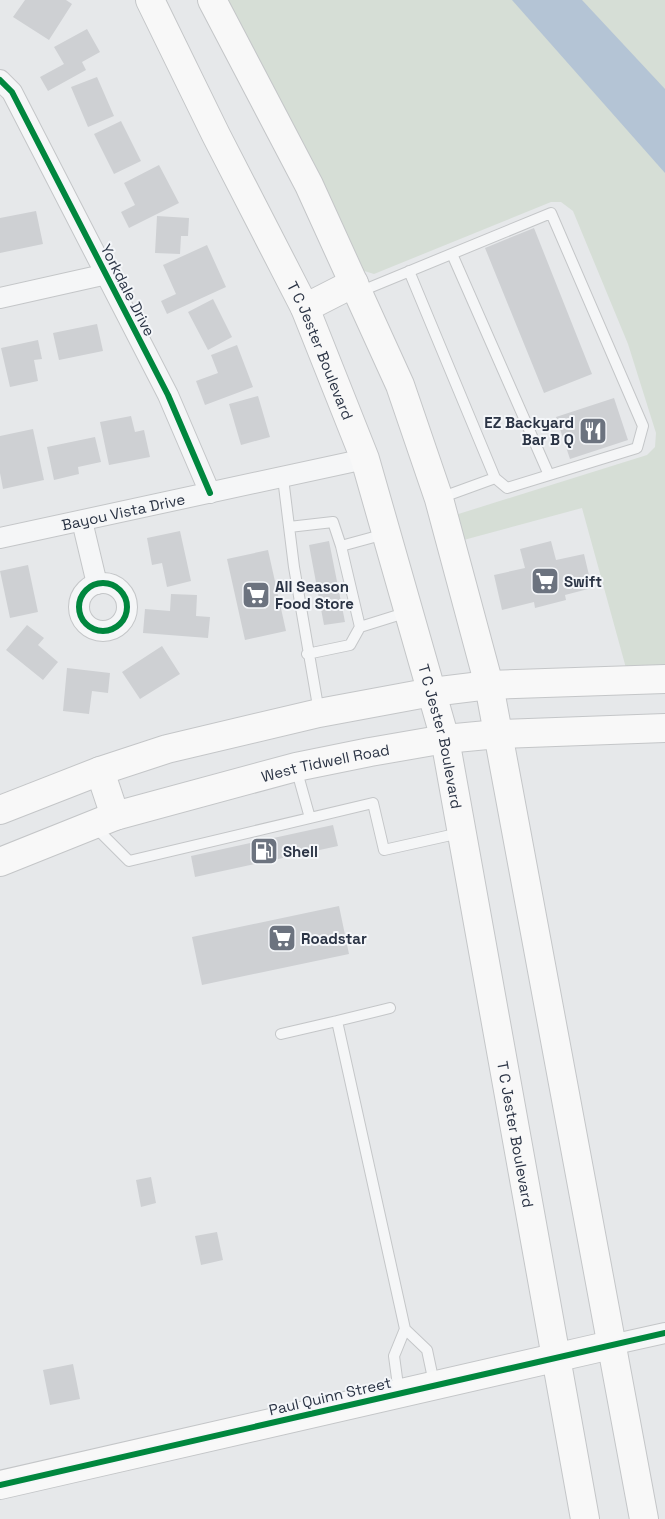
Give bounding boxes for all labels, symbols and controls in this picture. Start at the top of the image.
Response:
street label: Yorkdale Drive [97,241,159,339]
street label: T C Jester Boulevard [283,278,358,422]
place label: EZ Backyard Bar B Q [484,413,574,449]
restaurant icon: EZ Backyard Bar B Q [578,416,608,446]
street label: Bayou Vista Drive [60,489,187,534]
supermarket icon: Swift [530,566,560,596]
place label: Swift [564,572,602,591]
place label: All Season Food Store [275,577,354,613]
supermarket icon: All Season Food Store [241,580,271,610]
street label: T C Jester Boulevard [415,662,467,810]
street label: West Tidwell Road [259,739,391,786]
fuel station icon: Shell [249,836,279,866]
place label: Shell [283,842,318,861]
supermarket icon: Roadstar [267,923,297,953]
place label: Roadstar [301,929,367,948]
street label: T C Jester Boulevard [493,1060,538,1209]
street label: Paul Quinn Street [267,1373,393,1419]

